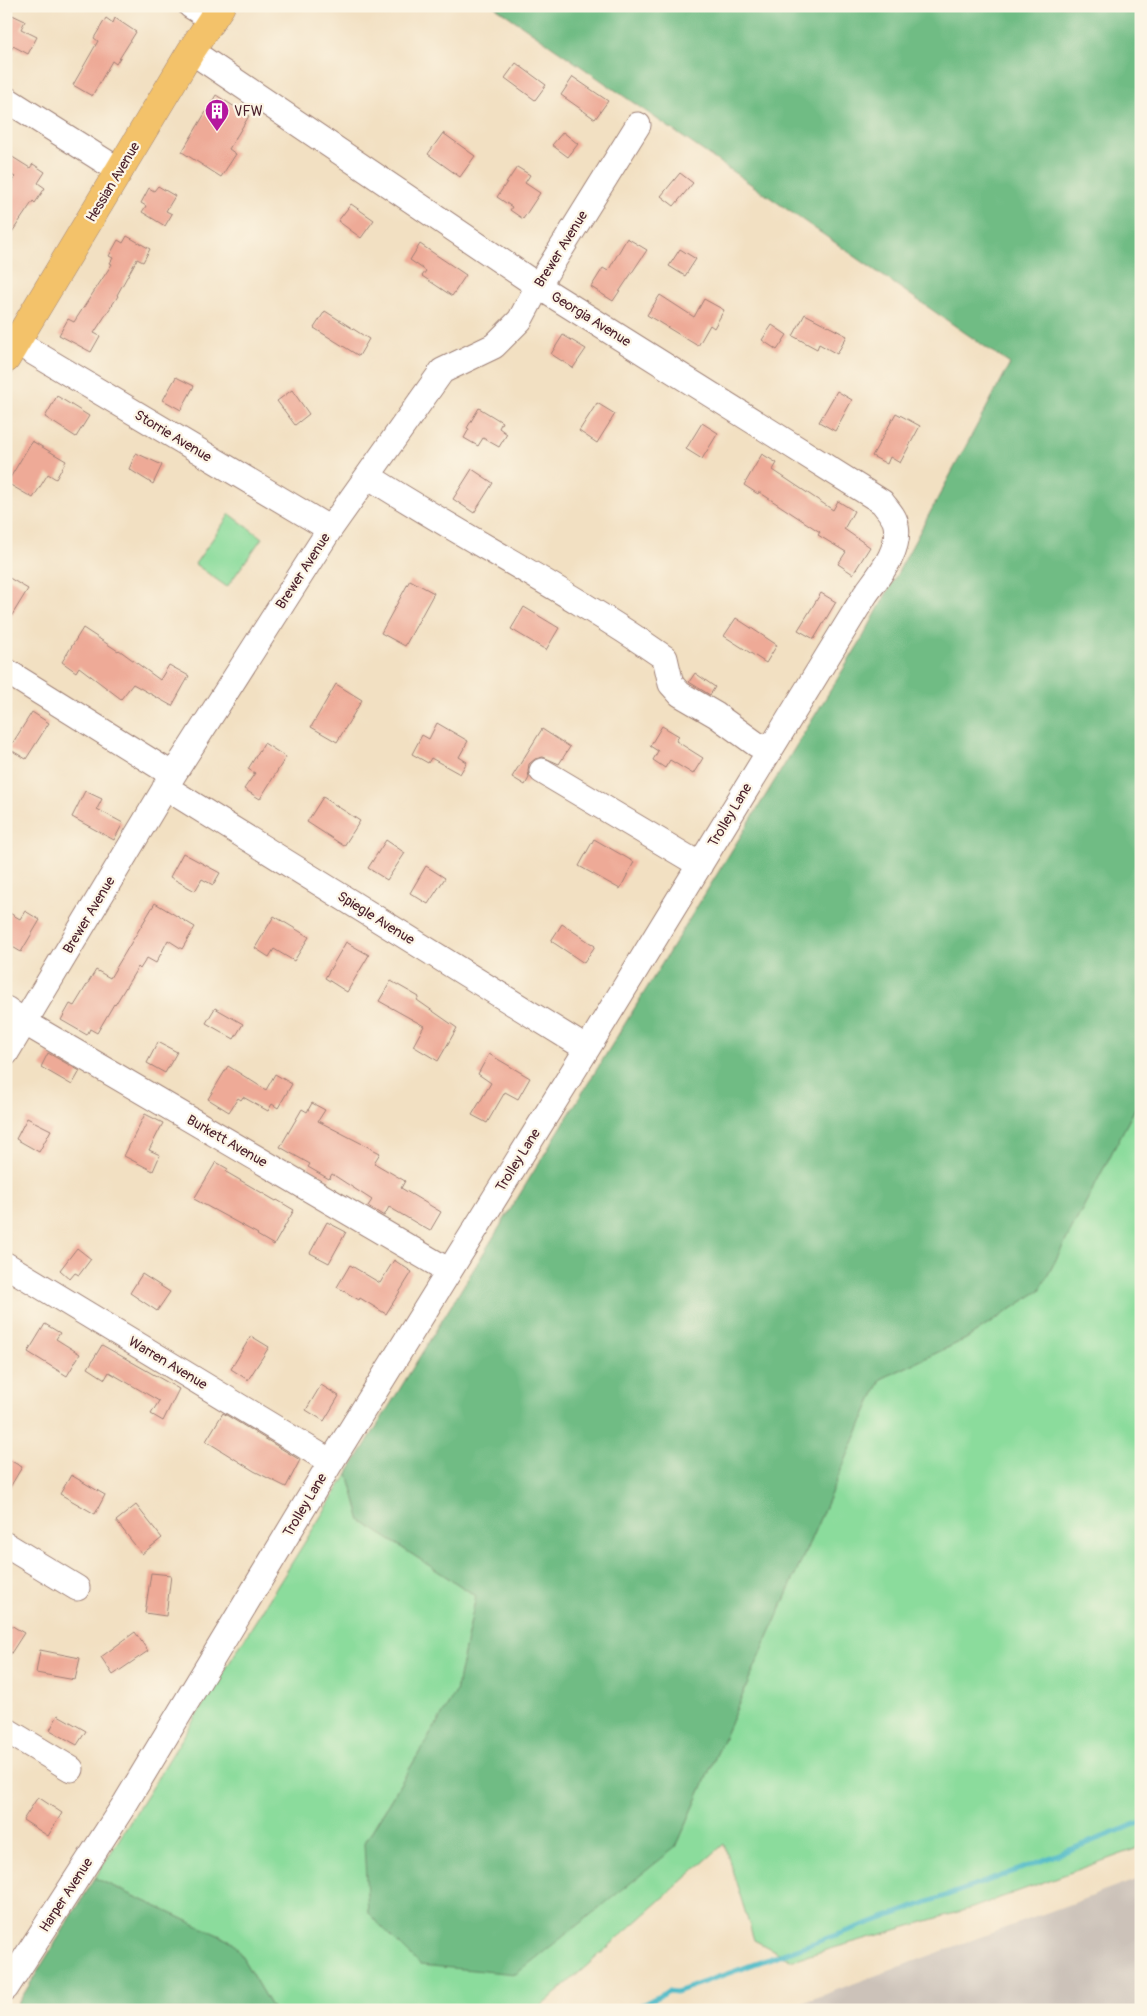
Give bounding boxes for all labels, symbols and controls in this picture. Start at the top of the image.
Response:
building icon: VFW [204,98,230,132]
place label: VFW [234,103,263,120]
street label: Hessian Avenue [82,139,144,225]
street label: Brewer Avenue [531,208,591,290]
street label: Georgia Avenue [548,288,634,350]
street label: Storrie Avenue [131,406,215,466]
street label: Brewer Avenue [272,530,334,612]
street label: Trolley Lane [704,780,756,850]
street label: Brewer Avenue [59,873,119,957]
street label: Spiegle Avenue [334,888,418,948]
street label: Burkett Avenue [184,1111,270,1171]
street label: Trolley Lane [492,1125,544,1195]
street label: Warren Avenue [126,1333,211,1393]
street label: Trolley Lane [279,1470,331,1540]
street label: Harper Avenue [36,1855,96,1935]

